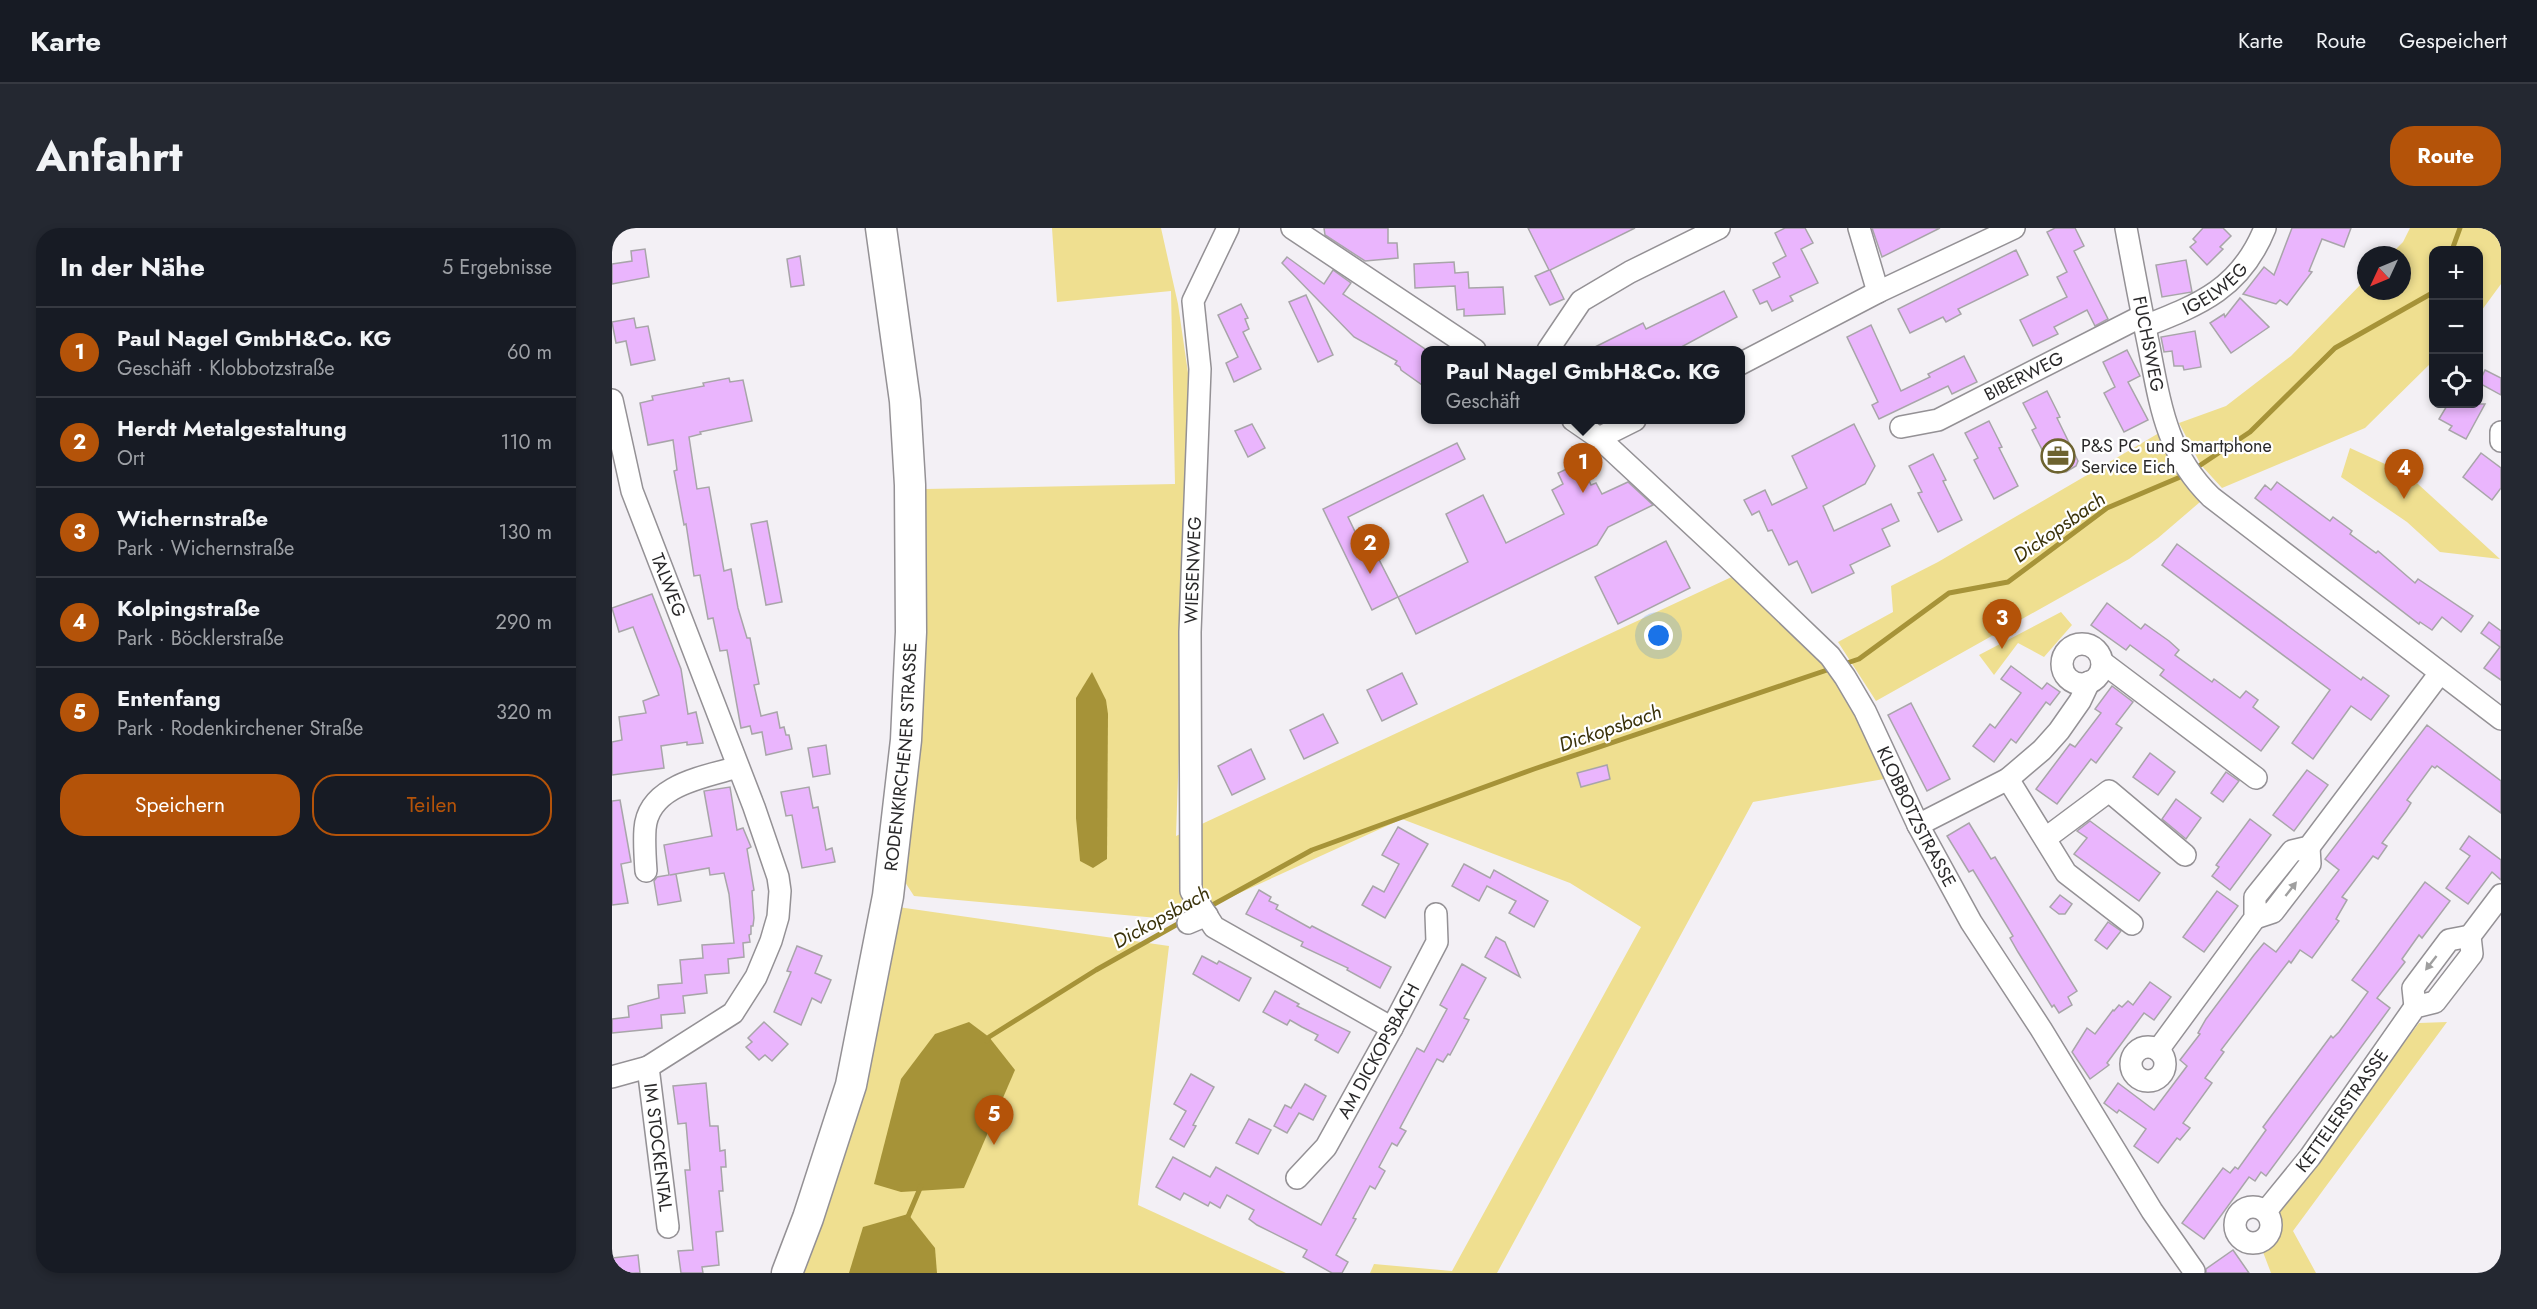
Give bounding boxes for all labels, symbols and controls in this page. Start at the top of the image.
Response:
text: Karte [30,21,101,62]
text: Karte [2238,26,2283,56]
text: Route [2316,26,2366,56]
text: Gespeichert [2399,26,2507,56]
text: Anfahrt [36,126,183,187]
button: Route [2390,126,2501,186]
north arrow [2357,246,2411,300]
map controls [2429,246,2483,408]
button: + [2429,246,2483,300]
text: In der Nähe [60,248,205,286]
text: 5 Ergebnisse [442,253,552,282]
street label: IGELWEG [2178,257,2254,322]
street label: FUCHSWEG [2126,294,2170,394]
button: − [2429,300,2483,354]
text: Paul Nagel GmbH&Co. KG [117,322,392,354]
text: 1 [74,338,85,367]
text: 60 m [507,338,552,367]
street label: BIBERWEG [1980,345,2068,407]
popup [1421,346,1745,424]
text: Geschäft · Klobbotzstraße [117,354,335,383]
button: locate [2429,354,2483,408]
text: Paul Nagel GmbH&Co. KG [1446,355,1720,387]
text: Geschäft [1446,387,1520,416]
text: Herdt Metalgestaltung [117,412,347,444]
text: 2 [73,428,86,457]
text: 110 m [500,428,552,457]
place label: P&S PC und Smartphone Service Eich [2081,433,2272,480]
office icon: P&S PC und Smartphone Service Eich [2040,438,2076,474]
text: Ort [117,444,144,473]
pin: 1 [1564,444,1602,493]
pin: 4 [2384,450,2424,499]
water label: Dickopsbach [2007,485,2111,570]
text: Wichernstraße [117,502,268,534]
street label: WIESENWEG [1178,516,1208,624]
text: 3 [73,518,86,547]
text: 130 m [498,518,552,547]
pin: 2 [1350,524,1389,574]
text: Park · Wichernstraße [117,534,294,563]
street label: TALWEG [644,549,692,621]
text: Kolpingstraße [117,592,260,624]
pin: 3 [1982,600,2022,649]
text: 4 [73,608,86,637]
text: 290 m [496,608,552,637]
your location [1644,621,1673,650]
text: Park · Böcklerstraße [117,624,284,653]
street label: RODENKIRCHENER STRASSE [878,642,923,873]
text: Entenfang [117,682,221,714]
water label: Dickopsbach [1555,697,1665,760]
text: 5 [73,698,86,727]
text: 320 m [496,698,552,727]
text: Park · Rodenkirchener Straße [117,714,363,743]
street label: KLOBBOTZSTRASSE [1870,742,1962,892]
button: Speichern [60,774,300,836]
button: Teilen [312,774,552,836]
water label: Dickopsbach [1107,879,1215,956]
one-way arrow [2284,881,2296,896]
one-way arrow [2425,955,2437,970]
street label: AM DICKOPSBACH [1331,979,1426,1123]
street label: KETTELERSTRASSE [2290,1044,2395,1178]
street label: IM STOCKENTAL [637,1082,679,1213]
pin: 5 [974,1096,1013,1145]

